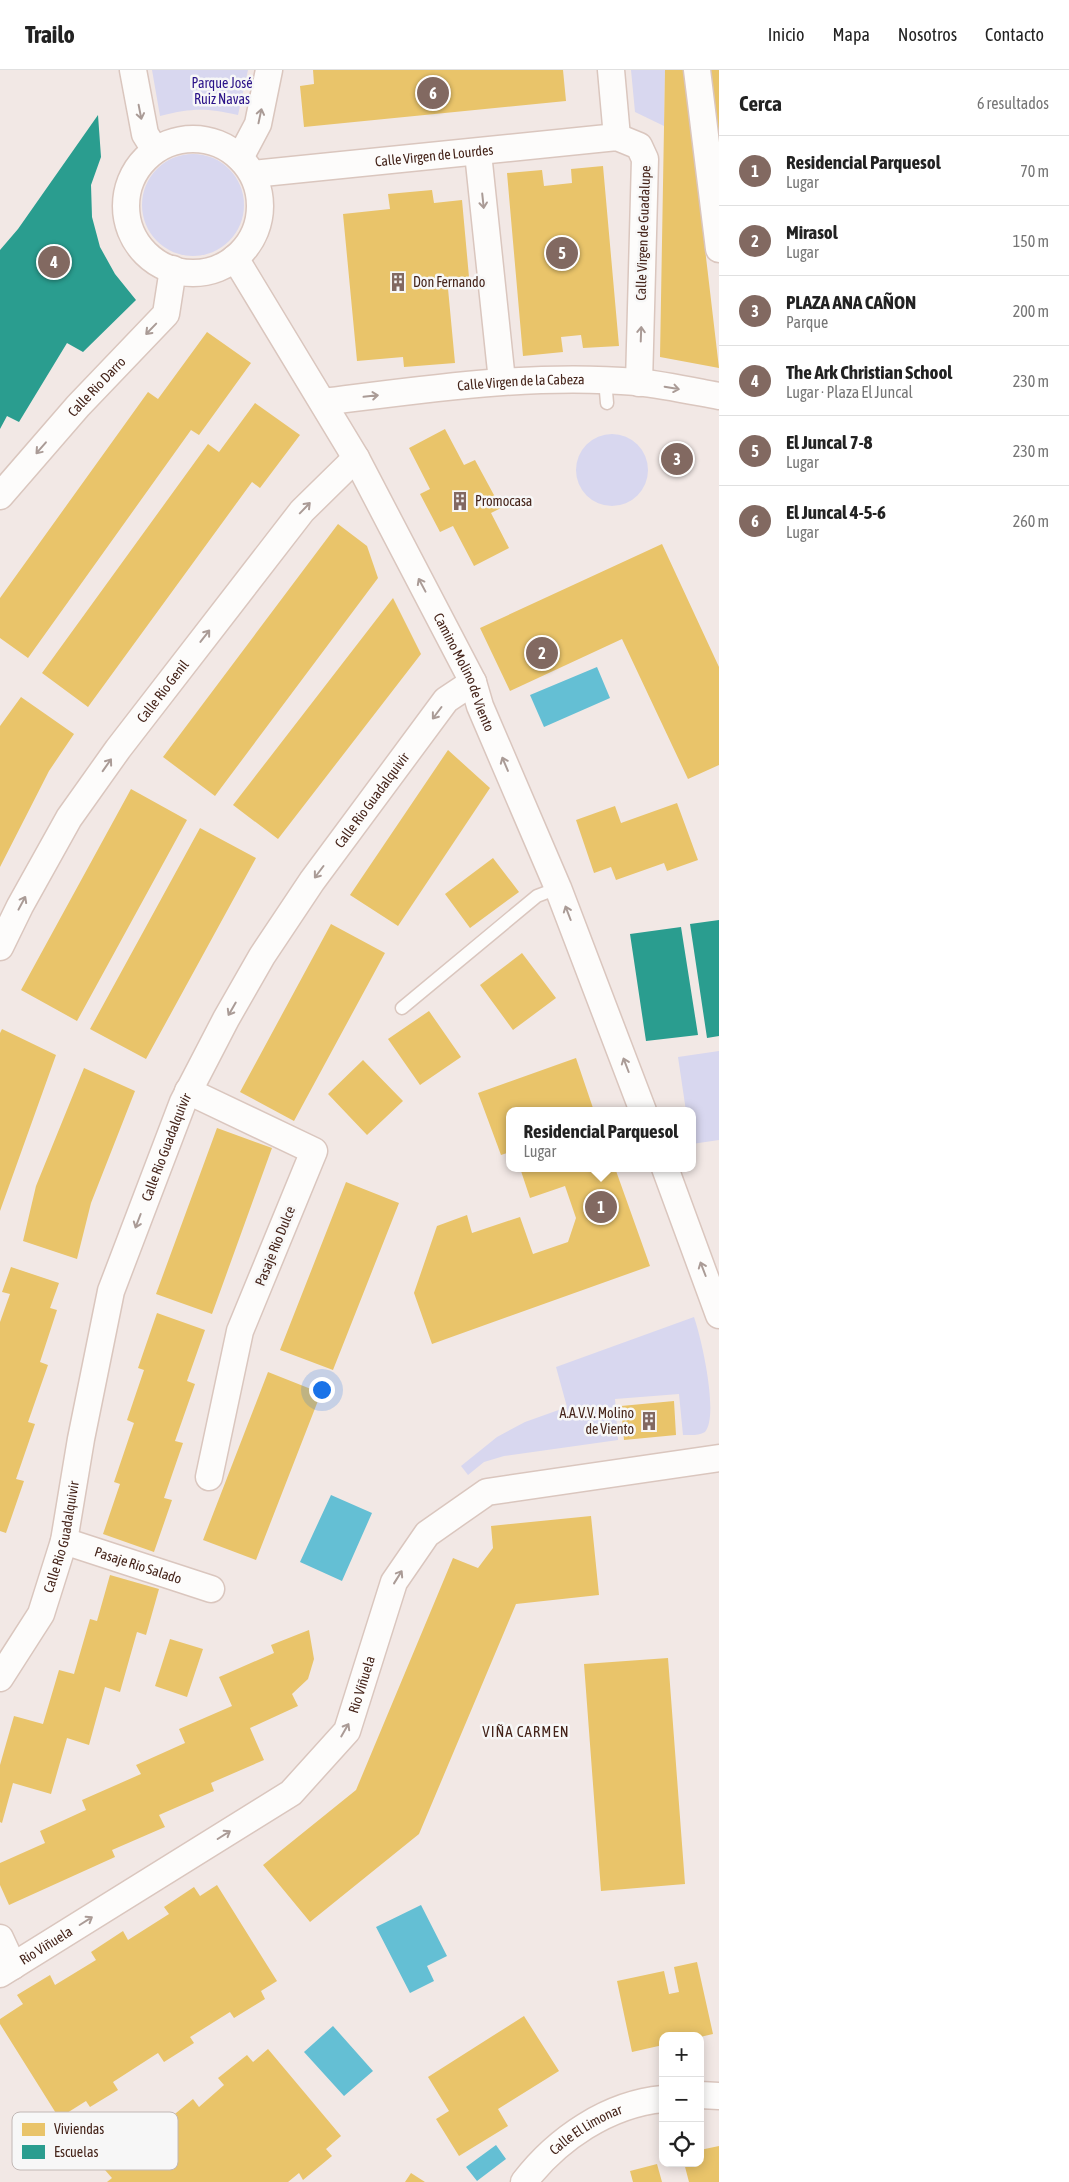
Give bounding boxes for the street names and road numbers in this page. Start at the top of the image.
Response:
street label: Calle Virgen de Lourdes [374,142,494,170]
street label: Calle Virgen de Guadalupe [633,165,653,301]
street label: Calle Rio Darro [65,353,129,420]
street label: Calle Virgen de la Cabeza [456,371,585,394]
street label: Camino Molino de Viento [430,610,498,734]
street label: Calle Rio Genil [133,657,192,726]
street label: Calle Rio Guadalquivir [331,749,413,851]
street label: Calle Rio Guadalquivir [138,1090,195,1203]
street label: Pasaje Rio Dulce [252,1204,298,1288]
street label: Calle Rio Guadalquivir [40,1479,82,1595]
street label: Pasaje Rio Salado [93,1544,184,1587]
street label: Rio Viñuela [345,1654,378,1715]
street label: Rio Viñuela [17,1923,75,1968]
street label: Calle El Limonar [546,2101,625,2158]

